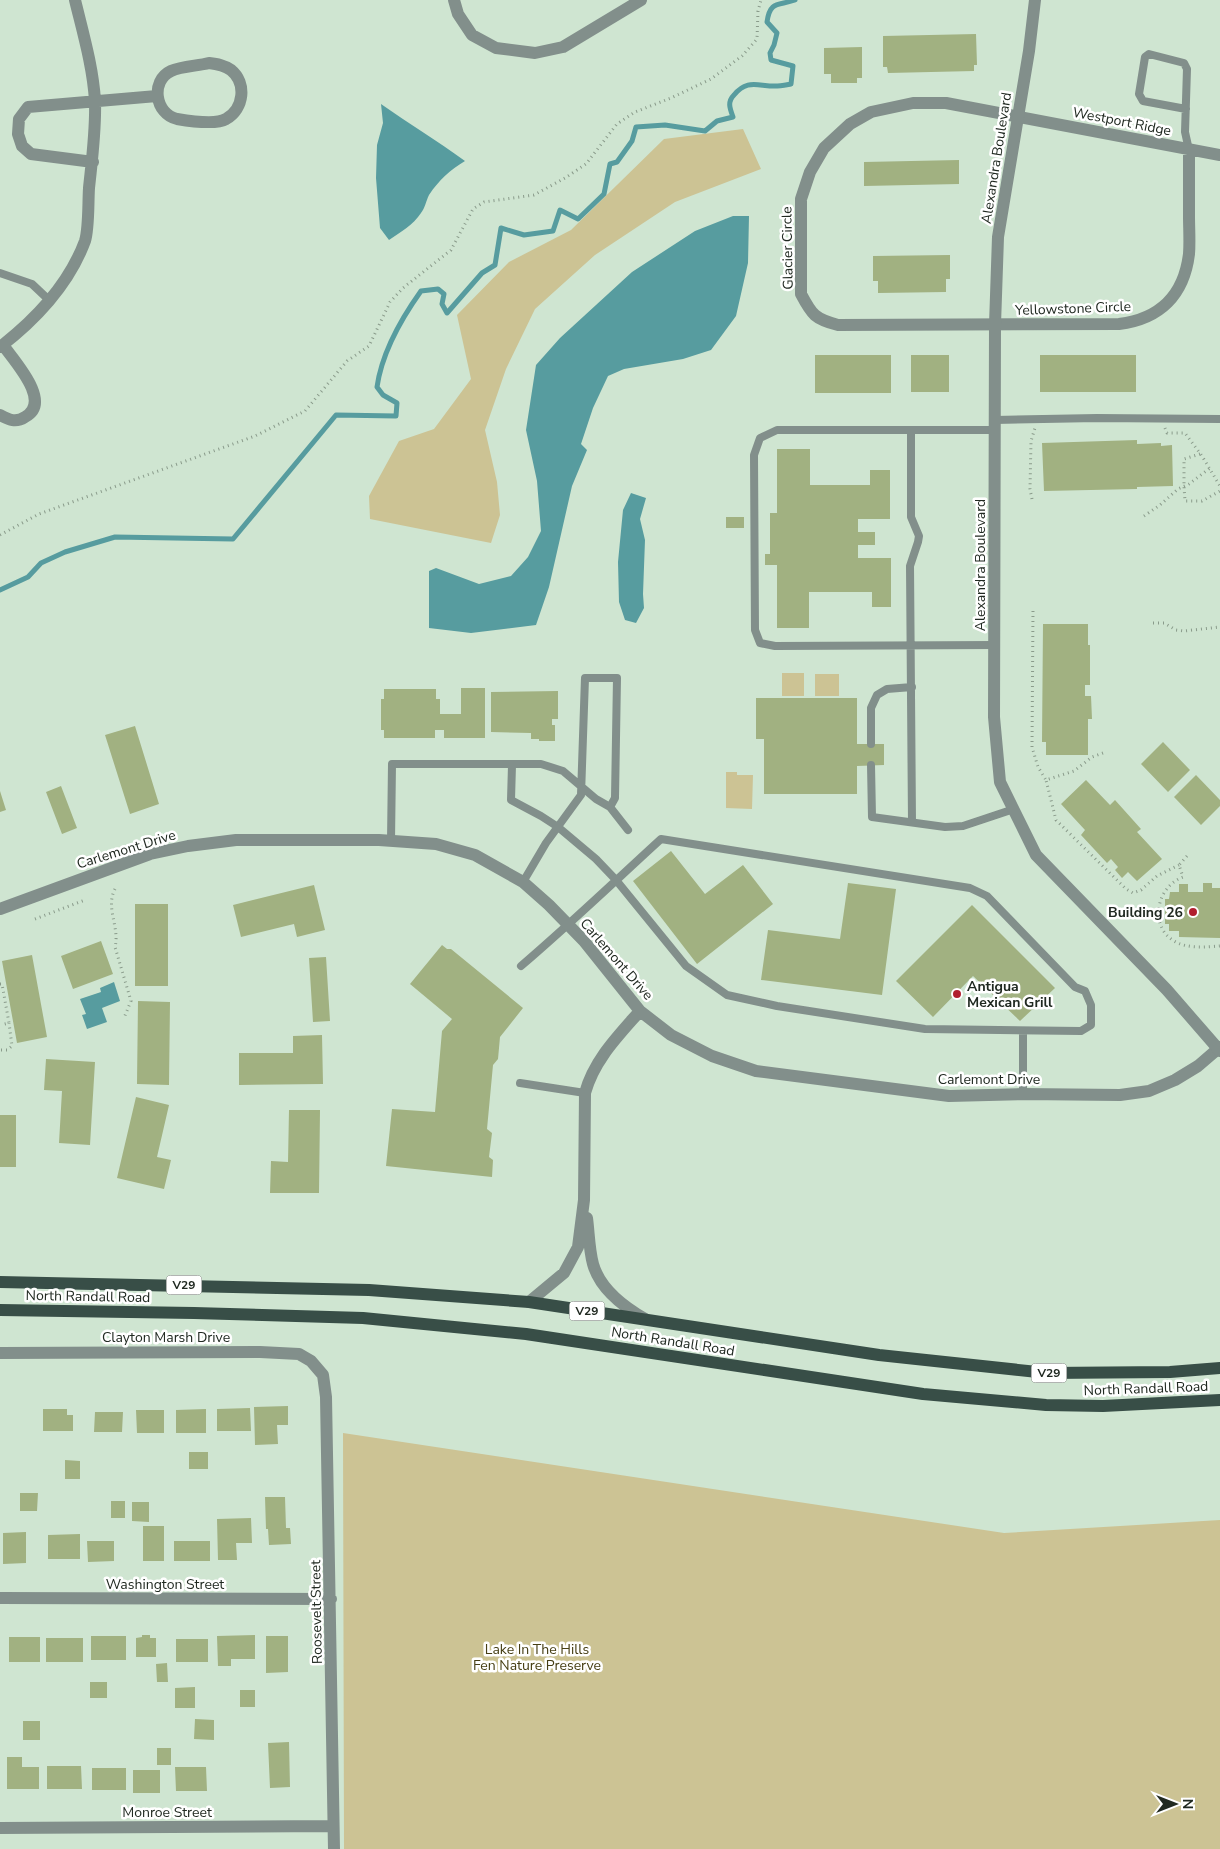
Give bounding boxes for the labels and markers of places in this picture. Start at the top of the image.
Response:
place label: Building 26 [1108,903,1183,922]
marker: Building 26 [1187,906,1199,918]
place label: Antigua Mexican Grill [967,977,1053,1012]
marker: Antigua Mexican Grill [951,988,963,1000]

